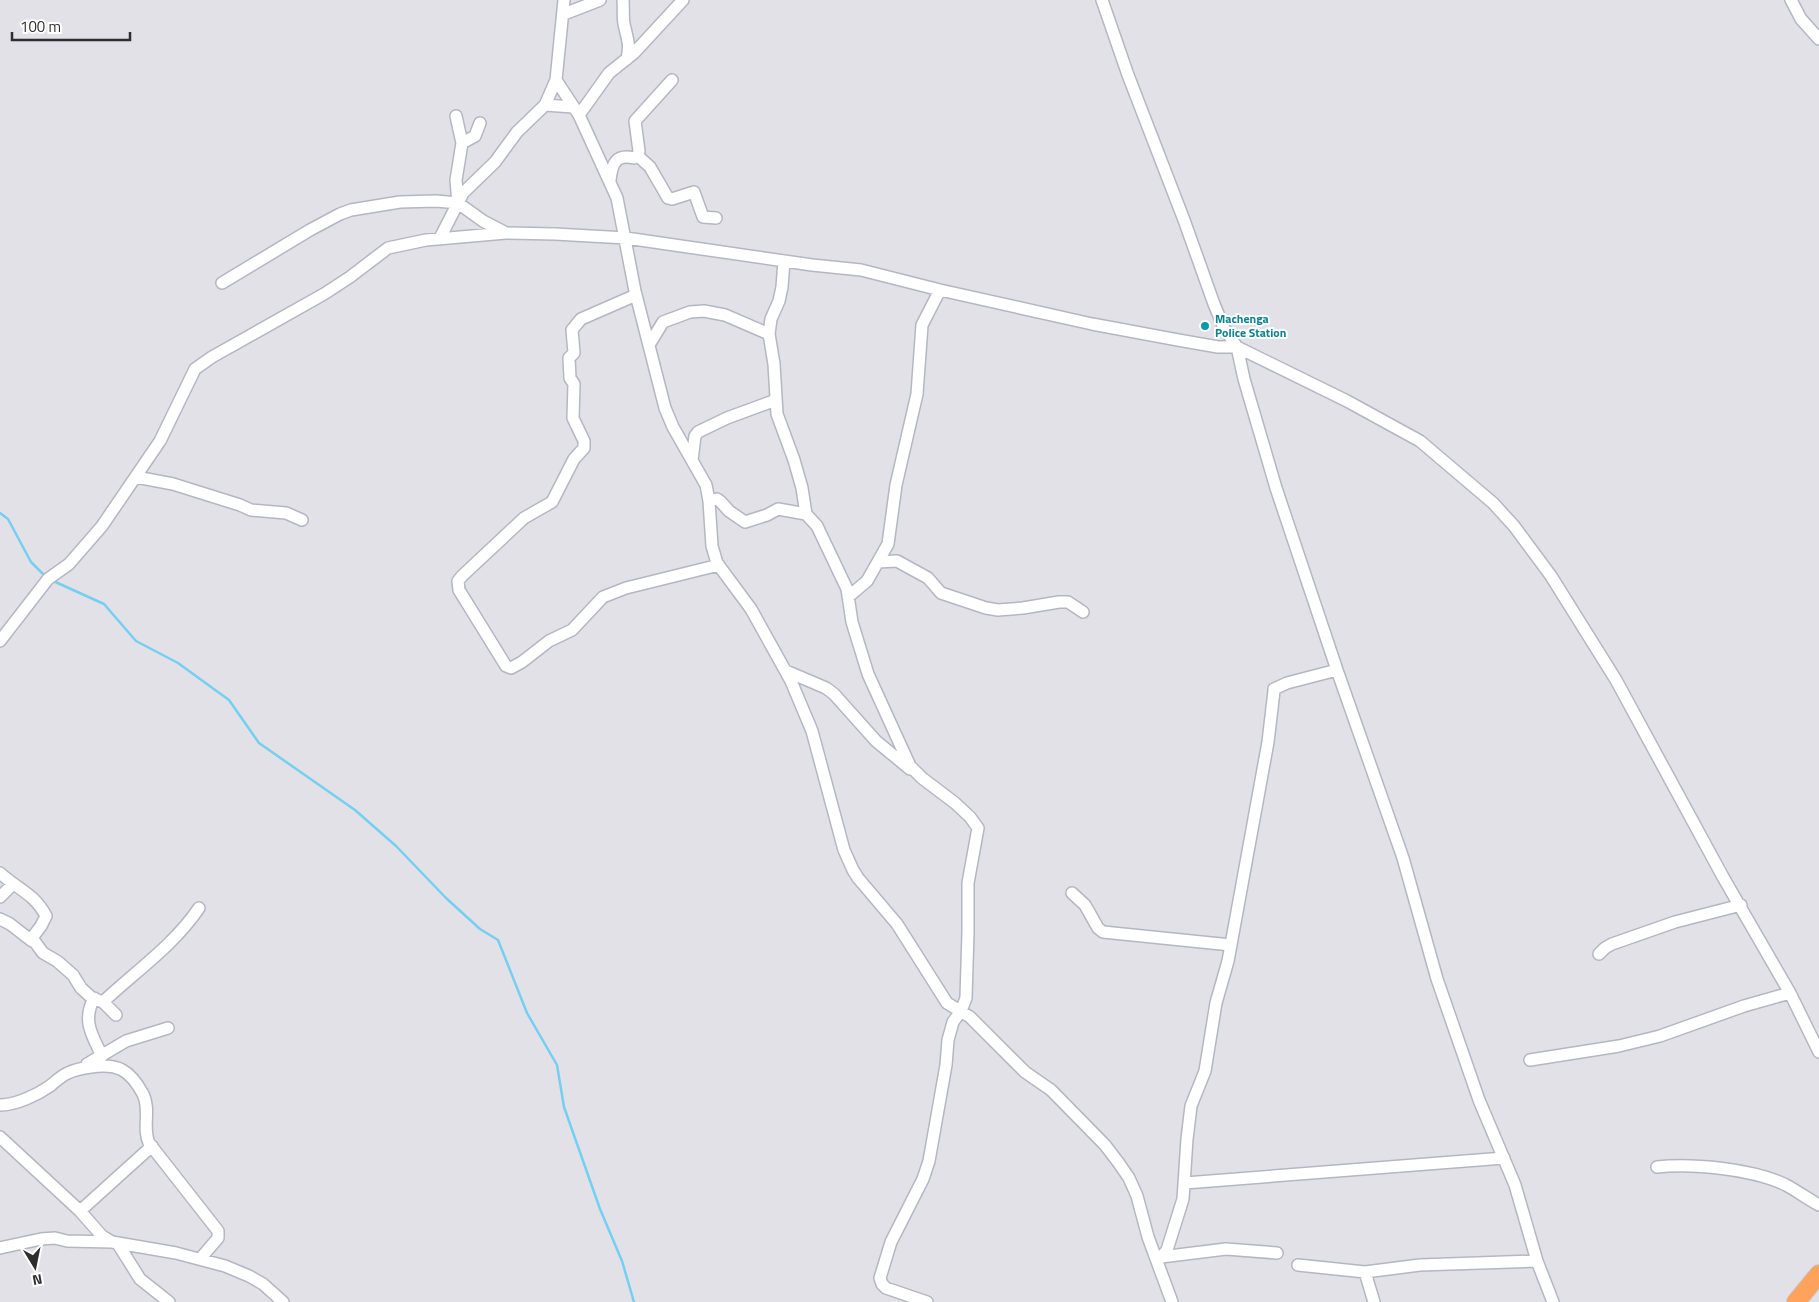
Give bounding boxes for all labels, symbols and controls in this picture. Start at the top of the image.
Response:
scale bar [12,10,130,42]
text: 100 m [20,15,61,38]
place label: Machenga Police Station [1215,309,1286,342]
marker: Machenga Police Station [1199,320,1211,332]
north arrow [10,1242,60,1292]
text: N [31,1269,44,1291]

